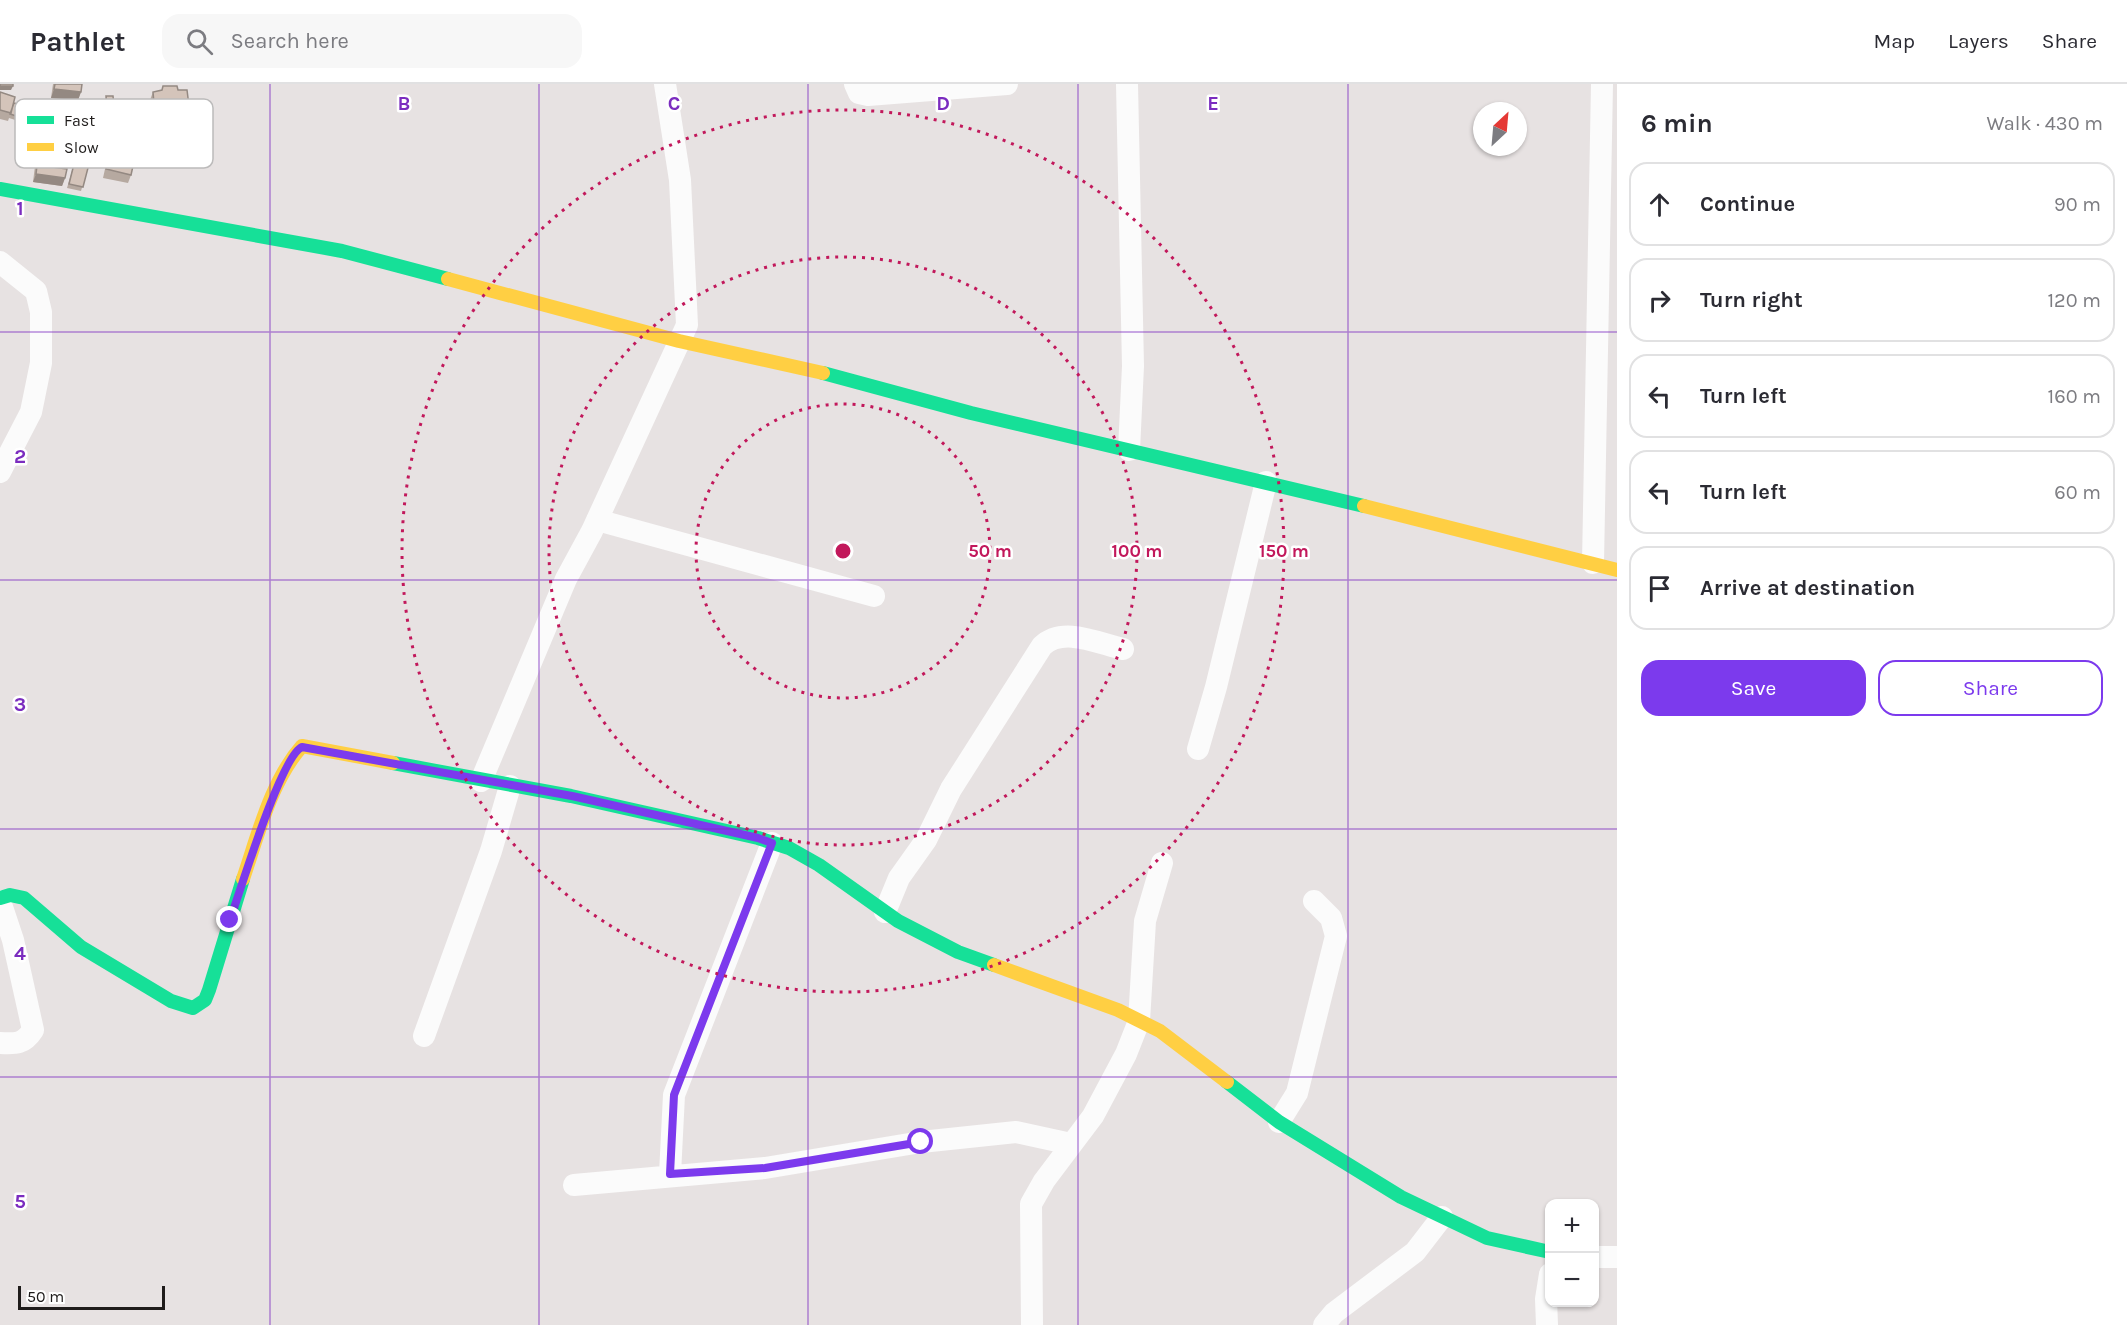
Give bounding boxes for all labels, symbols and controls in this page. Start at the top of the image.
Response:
search box [162,14,582,68]
text: Pathlet [30,25,126,58]
icon: search [183,25,216,58]
text: Search here [231,28,349,54]
text: Map [1873,29,1915,53]
text: Layers [1948,29,2009,53]
text: Share [2042,29,2097,53]
text: B [398,92,410,115]
text: C [668,92,680,115]
text: D [936,92,950,115]
text: E [1207,92,1219,115]
legend [15,99,213,168]
north arrow [1473,102,1527,156]
text: 6 min [1641,108,1713,139]
text: Fast [64,111,95,130]
text: Walk · 430 m [1987,112,2103,135]
text: Slow [64,138,99,157]
icon: ahead [1643,188,1676,221]
text: Continue [1700,191,1795,217]
text: 90 m [2054,193,2101,216]
text: 1 [16,197,24,220]
icon: right [1643,284,1676,317]
text: Turn right [1700,287,1803,313]
text: 120 m [2047,289,2101,312]
icon: left [1643,380,1676,413]
text: Turn left [1700,383,1787,409]
text: 160 m [2048,385,2101,408]
text: 2 [14,445,26,468]
icon: left [1643,476,1676,509]
text: Turn left [1700,479,1787,505]
text: 60 m [2054,481,2101,504]
text: 50 m [968,540,1012,562]
text: 100 m [1112,540,1162,562]
text: 150 m [1259,540,1309,562]
centre of rings [833,541,853,561]
icon: arrive [1643,572,1676,605]
text: Arrive at destination [1700,575,1915,601]
button: Save [1641,660,1866,716]
button: Share [1878,660,2103,716]
text: 3 [14,693,26,716]
route end [216,906,242,932]
text: 4 [14,942,26,965]
route start [907,1128,933,1154]
text: 5 [14,1190,26,1213]
map controls [1545,1199,1599,1307]
button: + [1545,1199,1599,1253]
button: − [1545,1253,1599,1307]
scale bar [18,1283,165,1310]
text: 50 m [27,1287,64,1306]

